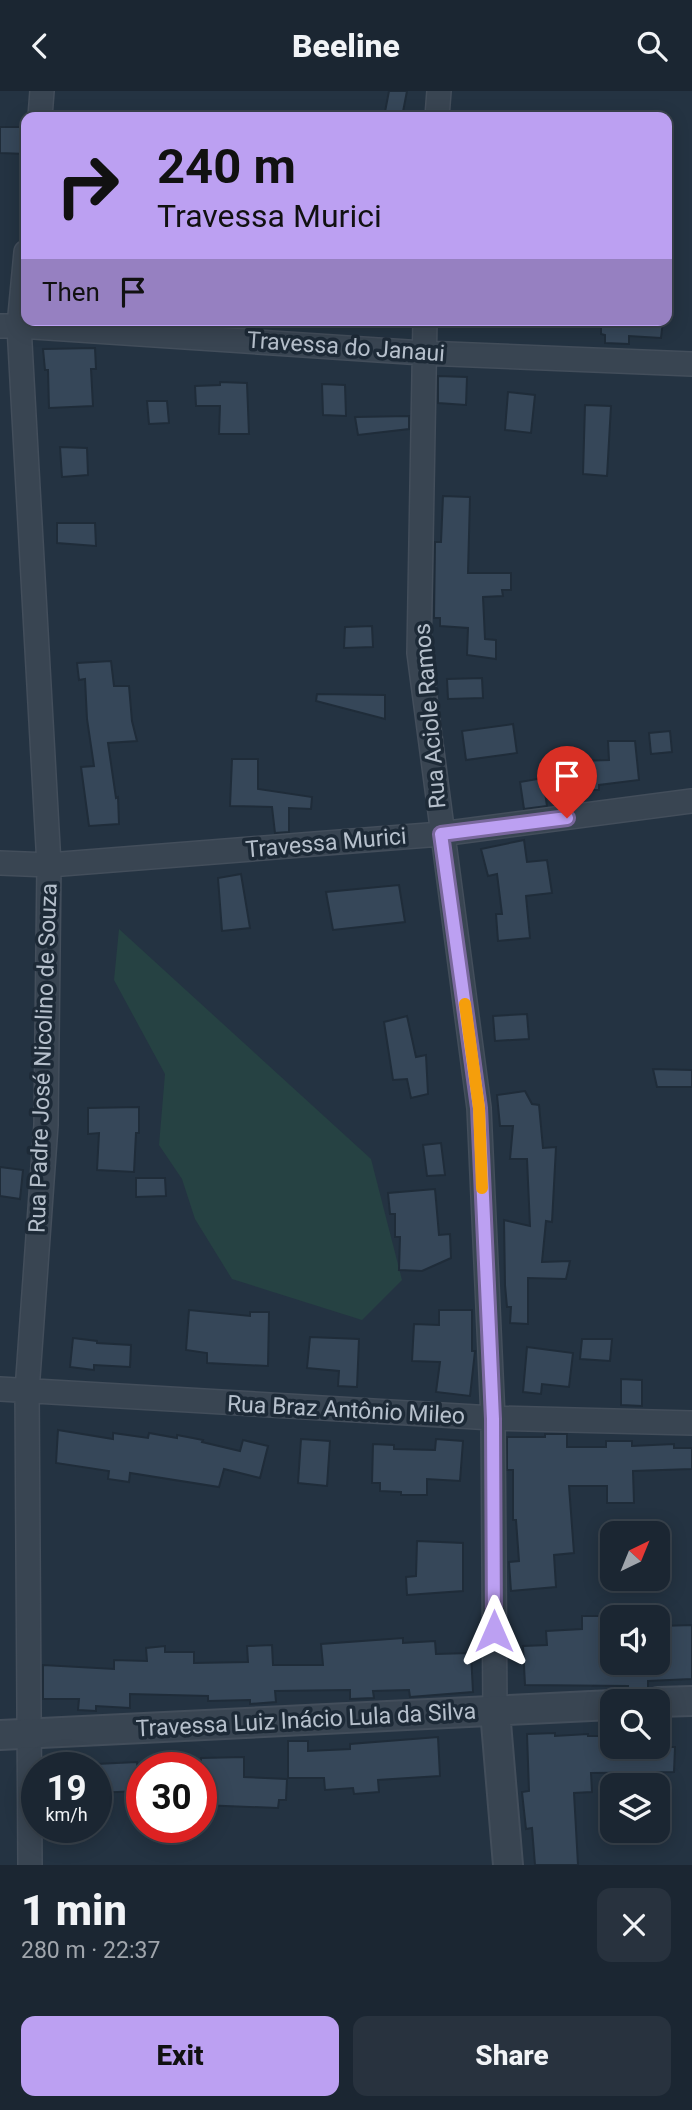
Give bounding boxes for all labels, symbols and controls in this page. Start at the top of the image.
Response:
icon: back [21,27,59,65]
text: Beeline [292,27,400,65]
icon: search [633,27,671,65]
text: 240 m [157,138,296,195]
icon: right [42,140,133,231]
text: Travessa Murici [157,197,382,235]
icon: arrive [114,273,152,311]
text: Then [42,277,100,307]
street label: Travessa do Janaui [246,327,446,367]
street label: Rua Aciole Ramos [408,622,452,810]
pin [537,746,597,818]
icon: arrive [548,757,586,795]
street label: Travessa Murici [244,823,408,863]
street label: Rua Padre José Nicolino de Souza [23,883,63,1233]
street label: Rua Braz Antônio Mileo [226,1390,466,1430]
north arrow [600,1521,670,1591]
map controls [600,1521,670,1843]
position arrow [457,1594,531,1668]
button: sound [600,1605,670,1675]
button: search [600,1689,670,1759]
street label: Travessa Luiz Inácio Lula da Silva [135,1698,477,1742]
speed limit sign: 30 [126,1752,217,1843]
text: 19 [46,1768,87,1809]
button: layers [600,1773,670,1843]
text: km/h [45,1804,88,1825]
text: 1 min [21,1886,127,1935]
button: close [597,1888,671,1962]
text: 280 m · 22:37 [21,1937,160,1964]
button: Exit [21,2016,339,2096]
button: Share [353,2016,671,2096]

